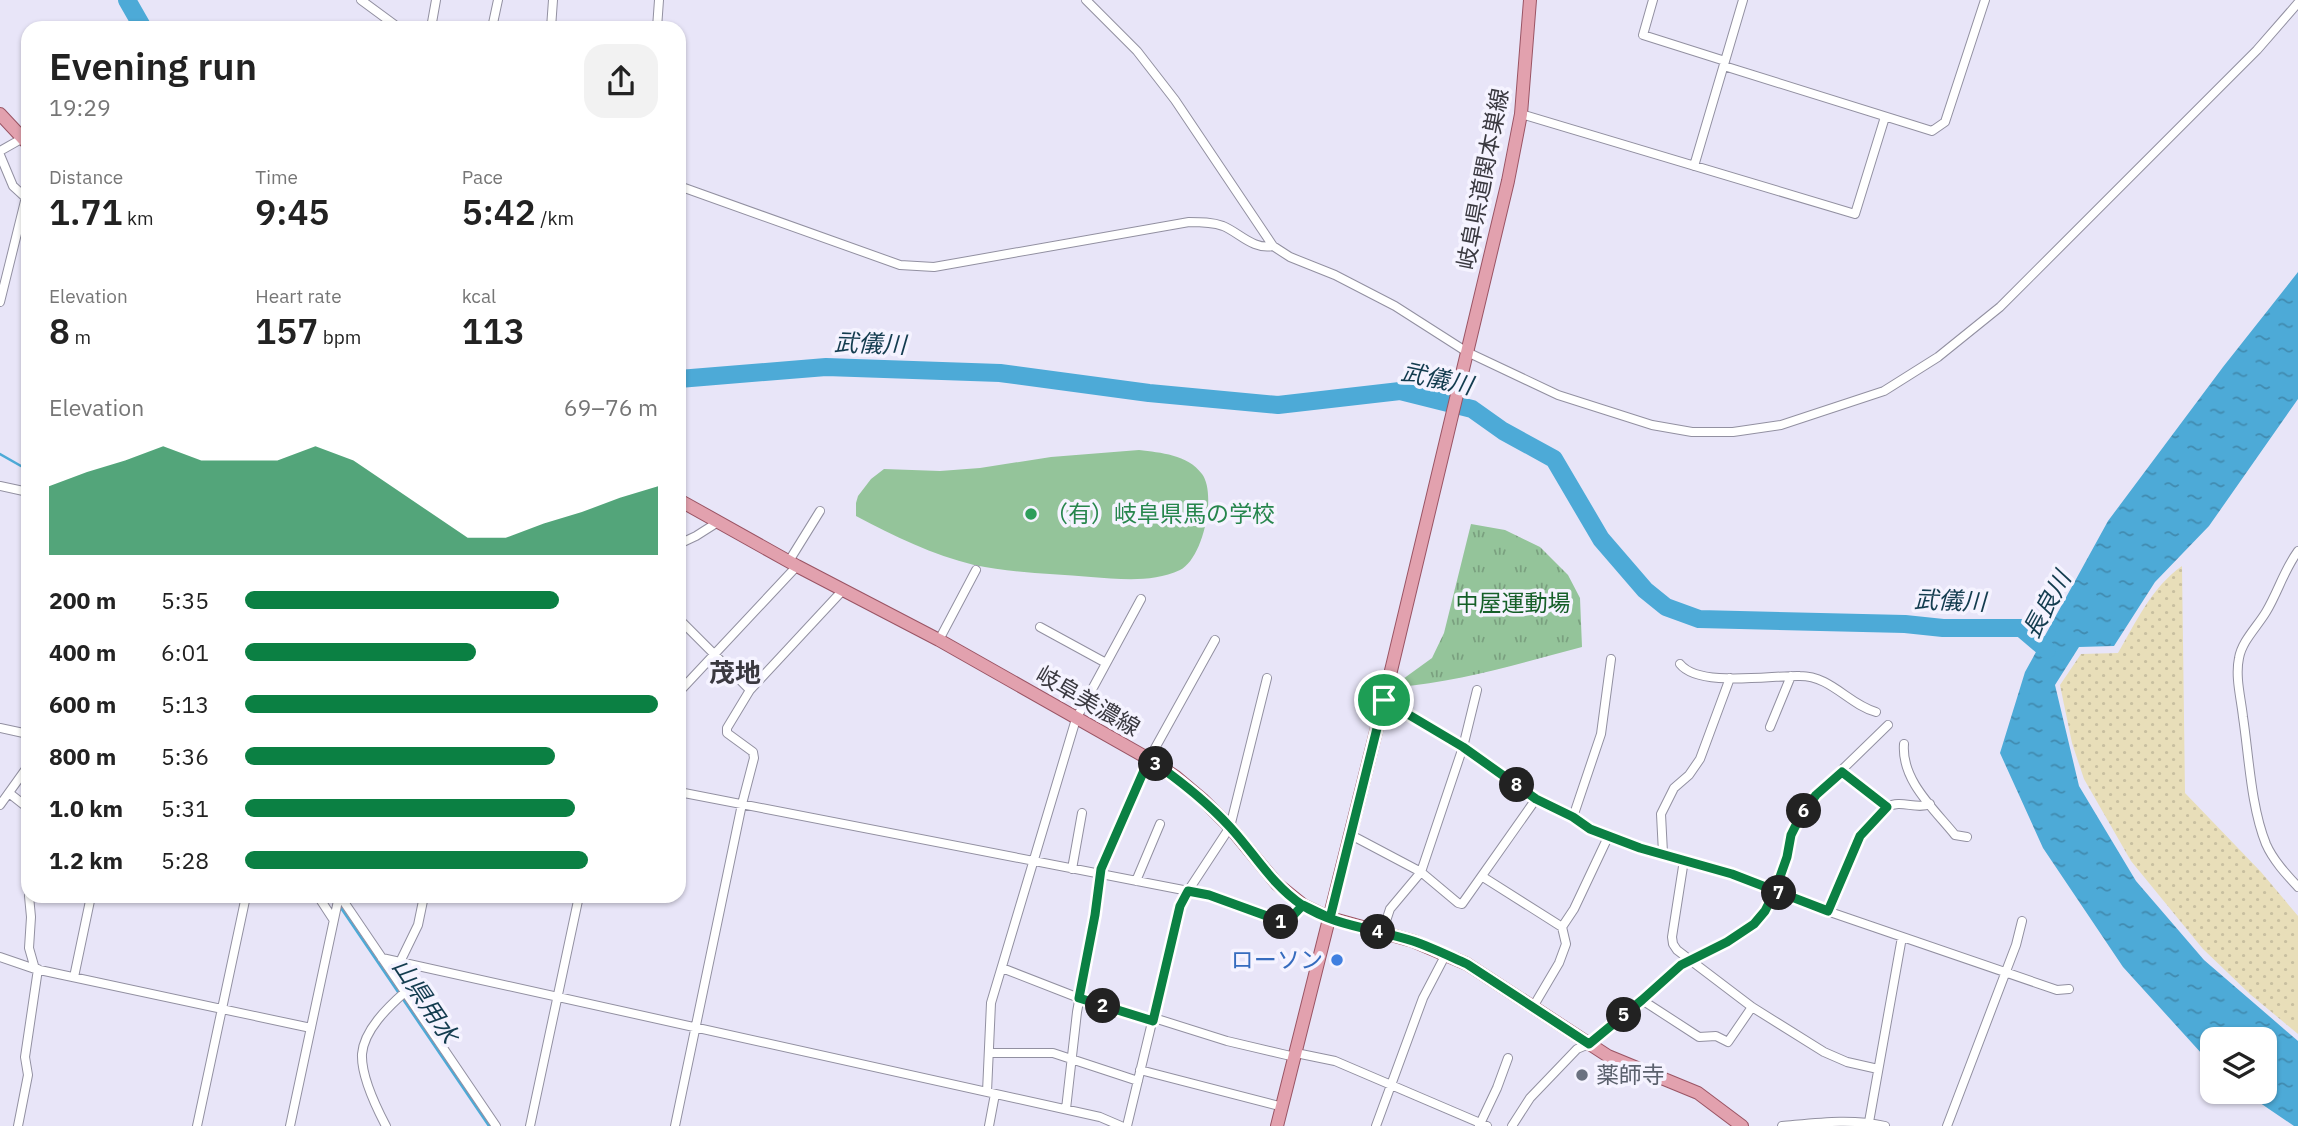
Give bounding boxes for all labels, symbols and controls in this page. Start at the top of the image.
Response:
text: Evening run [49,41,257,90]
button: share [584,44,658,118]
street label: 岐阜県道関本巣線 [1450,86,1514,272]
text: 19:29 [49,92,111,122]
text: Distance [49,165,123,189]
text: Time [255,165,298,189]
text: Pace [462,165,503,189]
text: 1.71 [49,189,122,235]
text: 9:45 [255,189,330,235]
text: 5:42 [462,189,536,235]
text: km [122,206,154,230]
text: /km [536,206,574,230]
text: Elevation [49,284,128,308]
text: Heart rate [255,284,342,308]
text: kcal [462,284,496,308]
text: 8 [49,308,70,354]
text: 157 [255,308,318,354]
text: 113 [462,308,525,354]
text: m [70,325,91,349]
text: bpm [318,325,361,349]
water label: 武儀川 [833,326,910,360]
water label: 武儀川 [1399,355,1479,402]
text: Elevation [49,392,144,422]
text: 69–76 m [564,392,658,422]
place label: （有）岐阜県馬の学校 [1045,498,1275,528]
marker: （有）岐阜県馬の学校 [1023,506,1039,522]
water label: 長良川 [2015,563,2079,644]
water label: 武儀川 [1913,583,1990,617]
text: 200 m [49,585,116,615]
text: 5:35 [161,585,209,615]
park label: 中屋運動場 [1456,587,1571,617]
text: 400 m [49,637,116,667]
text: 6:01 [161,637,209,667]
district label: 茂地 [709,655,761,689]
street label: 岐阜美濃線 [1031,658,1146,742]
pin [1354,670,1414,730]
icon: arrive [1365,681,1403,719]
text: 600 m [49,689,116,719]
text: 5:13 [161,689,209,719]
text: 800 m [49,741,116,771]
text: 5:36 [161,741,209,771]
pin: 3 [1138,746,1174,782]
text: 3 [1150,751,1161,775]
pin: 8 [1500,768,1534,802]
text: 8 [1511,772,1522,796]
text: 1.0 km [49,793,123,823]
text: 5:31 [161,793,209,823]
pin: 6 [1786,794,1822,828]
text: 6 [1798,798,1809,822]
text: 1.2 km [49,845,123,875]
text: 5:28 [161,845,209,875]
pin: 7 [1762,876,1796,910]
text: 7 [1773,880,1784,904]
pin: 1 [1264,904,1298,940]
text: 1 [1275,909,1286,933]
pin: 4 [1360,914,1396,950]
text: 4 [1372,919,1383,943]
place label: ローソン [1231,944,1323,974]
water label: 山県用水 [386,952,468,1052]
marker: ローソン [1329,952,1345,968]
pin: 2 [1086,988,1120,1024]
text: 2 [1097,993,1108,1017]
pin: 5 [1606,998,1642,1032]
text: 5 [1618,1002,1629,1026]
map controls [2200,1027,2277,1104]
button: layers [2200,1027,2277,1104]
place label: 薬師寺 [1596,1059,1665,1089]
marker: 薬師寺 [1574,1067,1590,1083]

